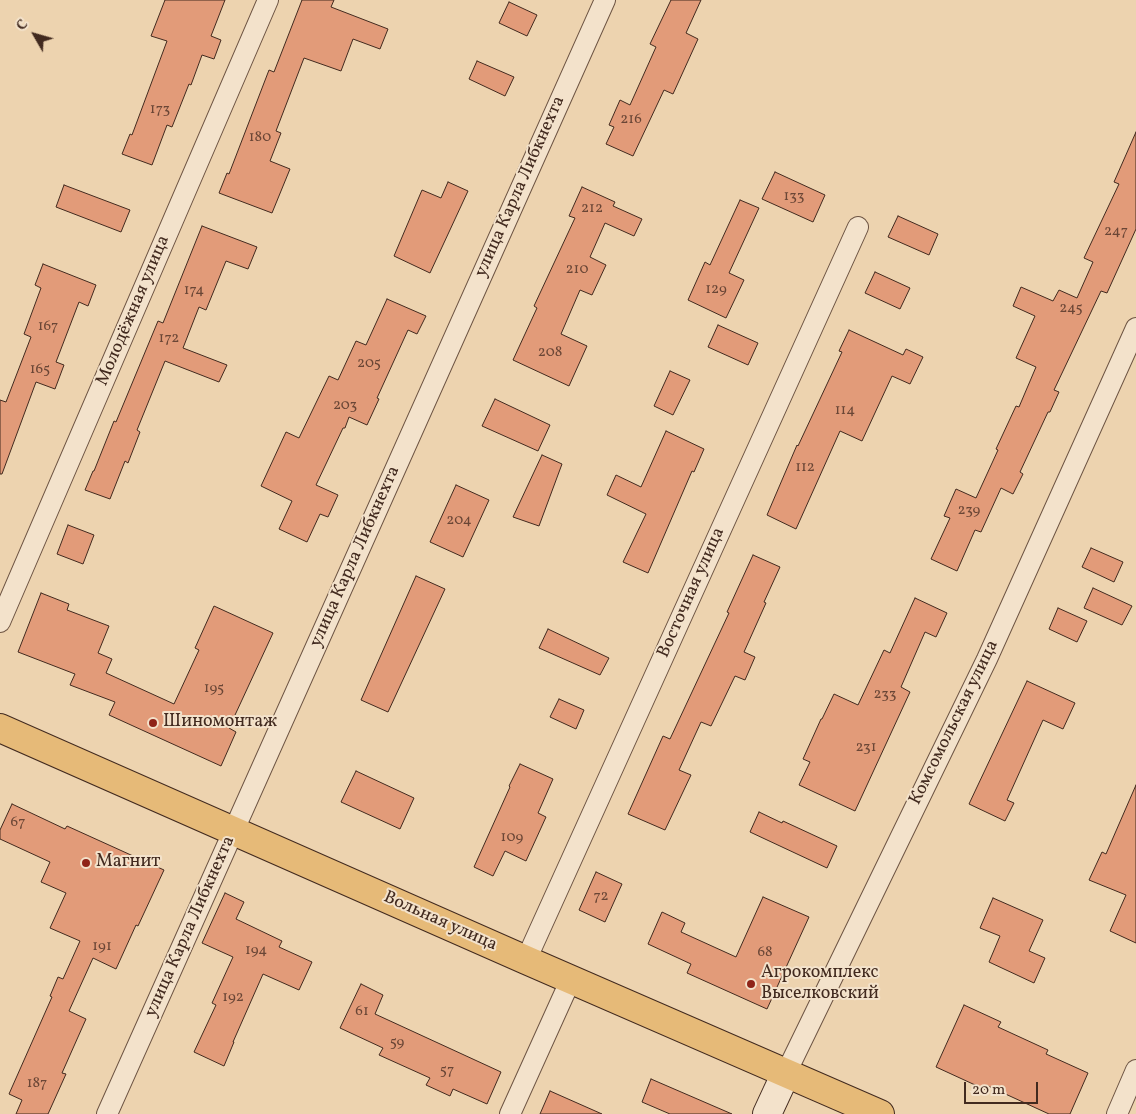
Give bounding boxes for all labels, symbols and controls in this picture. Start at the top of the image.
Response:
north arrow [10,10,60,60]
text: С [13,16,33,35]
street label: улица Карла Либкнехта [471,93,571,281]
house number: 173 [150,101,170,119]
house number: 216 [620,111,642,129]
house number: 180 [249,129,271,147]
house number: 133 [783,188,805,206]
house number: 212 [581,200,603,218]
house number: 247 [1104,223,1128,241]
street label: Молодёжная улица [93,232,175,390]
house number: 210 [566,261,588,279]
house number: 129 [705,281,727,299]
house number: 174 [184,282,204,300]
house number: 245 [1059,300,1083,318]
house number: 167 [38,318,58,336]
house number: 172 [159,330,179,348]
house number: 208 [538,344,562,362]
house number: 205 [357,355,381,373]
house number: 165 [30,361,50,379]
house number: 203 [333,397,357,415]
house number: 114 [835,402,855,420]
house number: 112 [795,459,815,477]
street label: улица Карла Либкнехта [306,463,406,651]
house number: 239 [958,502,980,520]
house number: 204 [446,512,472,530]
street label: Восточная улица [654,525,730,661]
street label: Комсомольская улица [906,637,1004,809]
house number: 195 [204,680,224,698]
house number: 233 [874,686,896,704]
place label: Шиномонтаж [163,712,277,734]
marker: Шиномонтаж [147,717,159,729]
house number: 231 [855,739,877,757]
house number: 67 [11,814,25,832]
house number: 109 [501,829,523,847]
street label: улица Карла Либкнехта [141,833,241,1021]
place label: Магнит [96,852,160,874]
marker: Магнит [80,857,92,869]
street label: Вольная улица [380,887,500,957]
house number: 72 [593,888,609,906]
house number: 191 [92,938,112,956]
house number: 194 [245,942,267,960]
house number: 68 [757,944,773,962]
place label: Агрокомплекс Выселковский [761,963,879,1006]
marker: Агрокомплекс Выселковский [745,978,757,990]
house number: 192 [222,989,244,1007]
house number: 61 [355,1003,369,1021]
house number: 59 [390,1034,404,1052]
house number: 57 [440,1062,454,1080]
scale bar [966,1072,1040,1104]
house number: 187 [27,1075,47,1093]
text: 20 m [972,1080,1005,1101]

